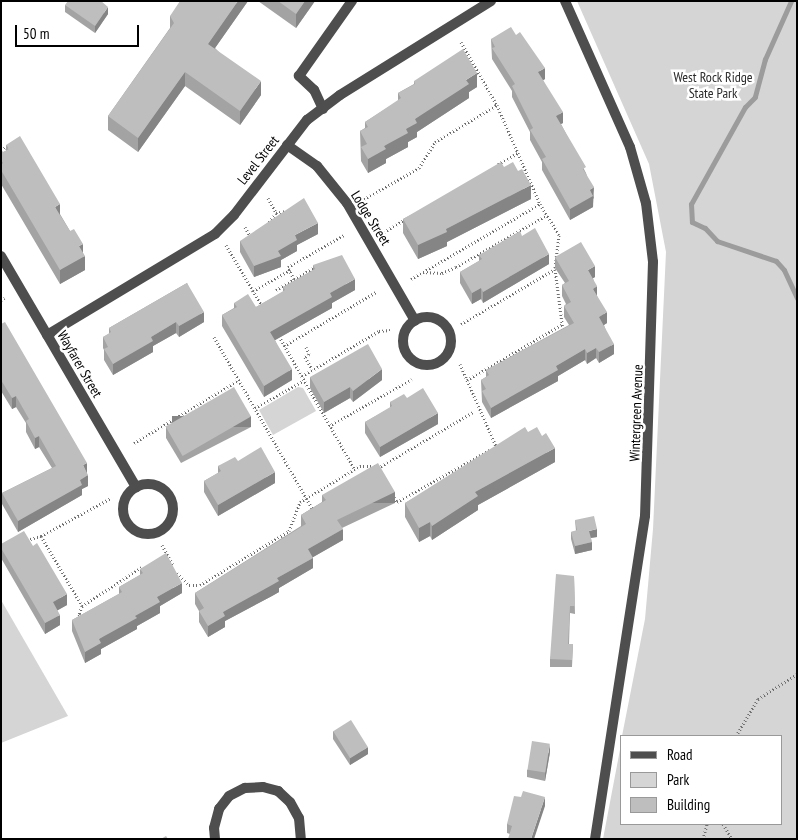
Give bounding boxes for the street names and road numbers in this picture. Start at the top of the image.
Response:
street label: Level Street [234,132,282,188]
street label: Lodge Street [348,188,394,248]
street label: Wayfarer Street [54,328,106,400]
street label: Wintergreen Avenue [626,364,646,462]

